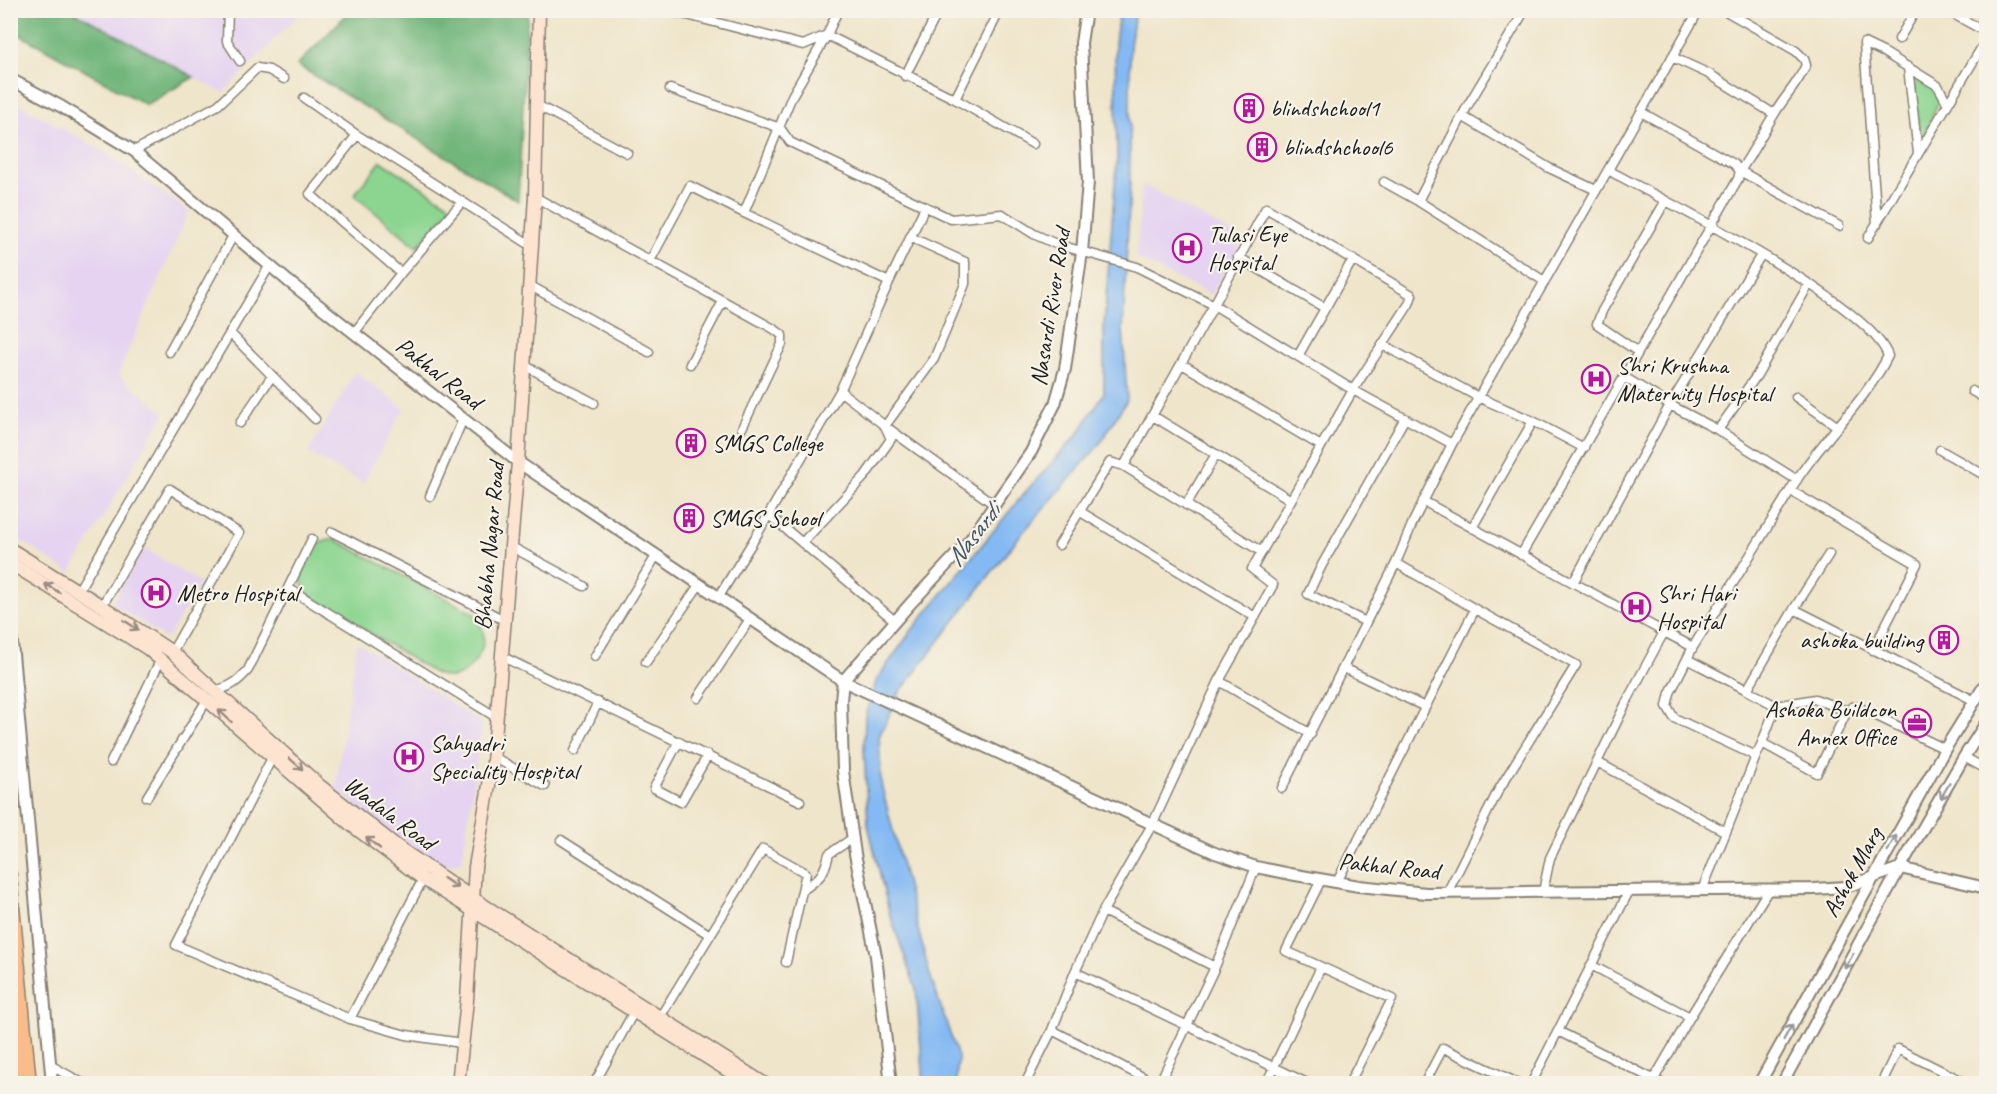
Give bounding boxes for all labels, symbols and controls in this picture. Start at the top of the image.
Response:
building icon: blindshchool1 [1233,92,1265,124]
place label: blindshchool1 [1270,93,1381,123]
building icon: blindshchool6 [1246,131,1278,163]
place label: blindshchool6 [1283,132,1394,162]
place label: Tulasi Eye Hospital [1208,219,1289,277]
street label: Nasardi River Road [1023,223,1078,388]
hospital icon: Tulasi Eye Hospital [1171,232,1203,264]
street label: Pakhal Road [390,330,491,418]
place label: Shri Krushna Maternity Hospital [1617,350,1776,408]
hospital icon: Shri Krushna Maternity Hospital [1580,363,1612,395]
building icon: SMGS College [675,427,707,459]
place label: SMGS College [712,428,825,458]
street label: Bhabha Nagar Road [467,457,512,631]
water label: Nasardi [938,492,1012,573]
building icon: SMGS School [673,502,705,534]
place label: SMGS School [710,503,824,533]
hospital icon: Metro Hospital [140,577,172,609]
place label: Metro Hospital [177,578,302,608]
place label: Shri Hari Hospital [1657,578,1739,636]
one-way arrow [44,582,61,594]
hospital icon: Shri Hari Hospital [1620,591,1652,623]
one-way arrow [123,618,140,631]
building icon: ashoka building [1928,624,1960,656]
place label: ashoka building [1800,625,1925,655]
place label: Ashoka Buildcon Annex Office [1765,694,1898,752]
office icon: Ashoka Buildcon Annex Office [1901,707,1933,739]
one-way arrow [218,709,233,723]
place label: Sahyadri Speciality Hospital [430,728,582,786]
hospital icon: Sahyadri Speciality Hospital [393,741,425,773]
one-way arrow [288,757,303,771]
street label: Wadala Road [338,769,444,859]
one-way arrow [1938,782,1950,799]
street label: Ashok Marg [1815,820,1890,922]
one-way arrow [1886,835,1898,852]
one-way arrow [366,836,382,849]
street label: Pakhal Road [1337,846,1444,887]
one-way arrow [442,877,458,889]
one-way arrow [1843,952,1855,969]
one-way arrow [1782,1024,1794,1041]

